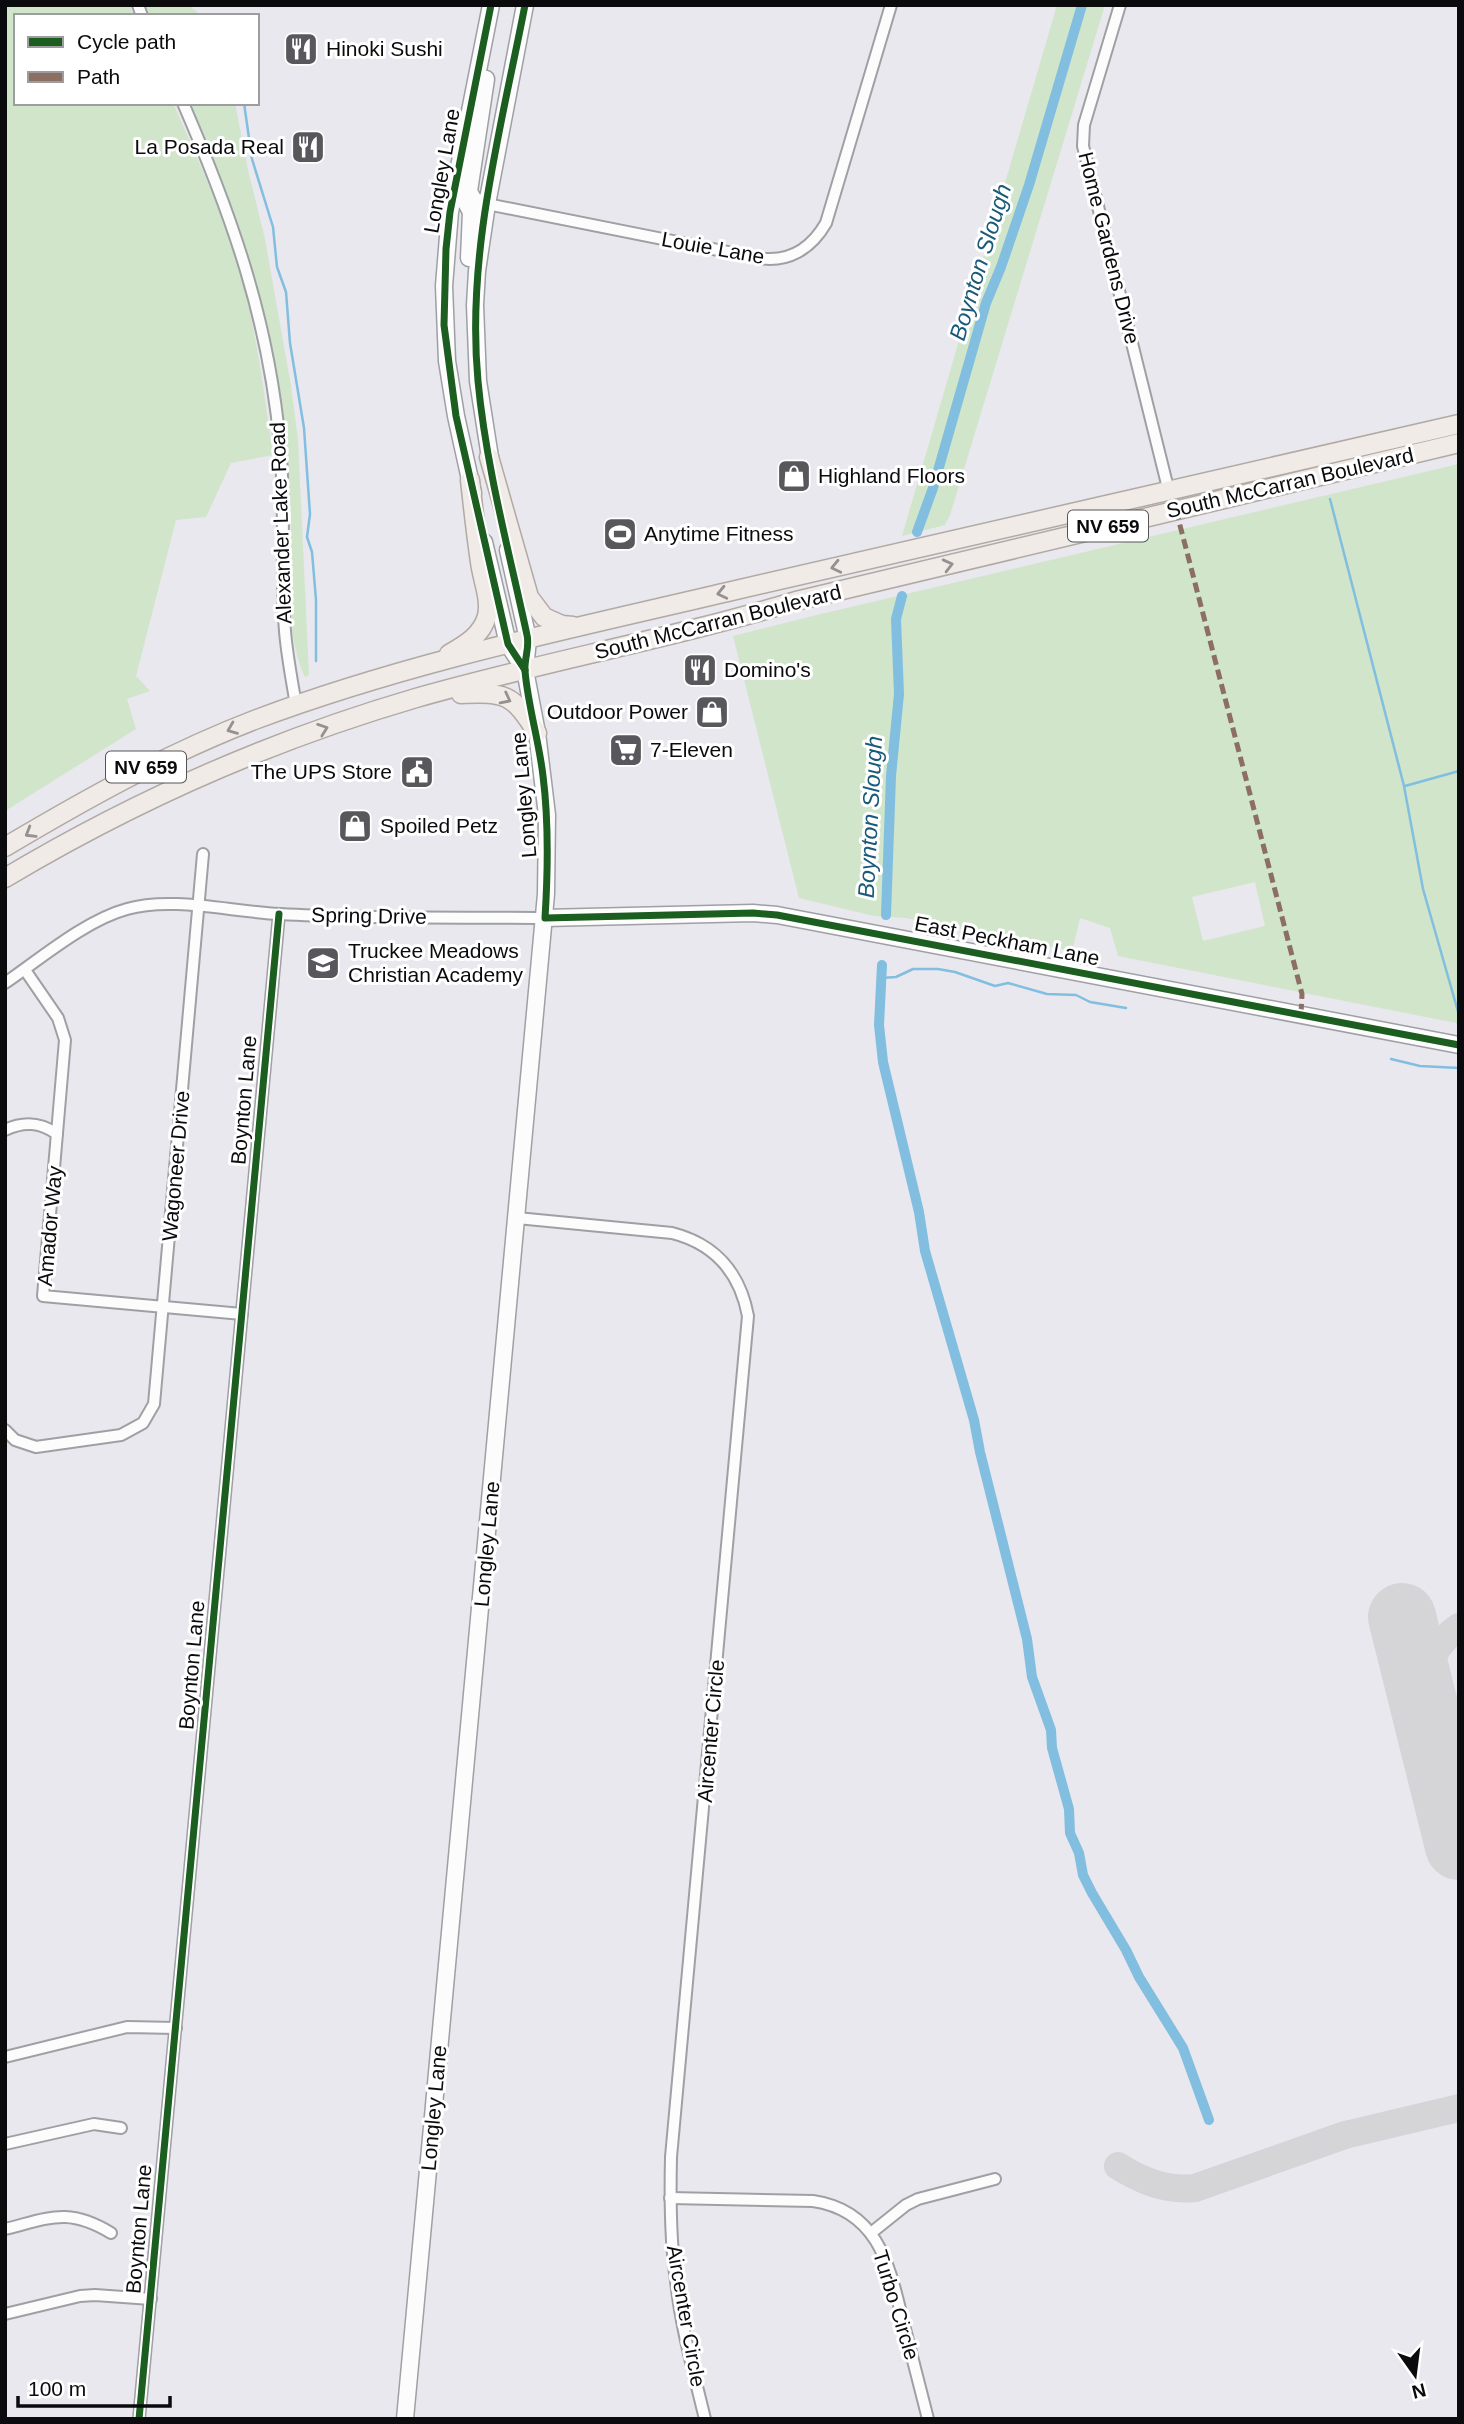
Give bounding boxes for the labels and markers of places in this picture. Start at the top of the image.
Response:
restaurant icon: Hinoki Sushi [282,30,320,68]
place label: Hinoki Sushi [326,37,443,60]
restaurant icon: La Posada Real [289,128,327,166]
place label: La Posada Real [135,135,284,158]
shop icon: Highland Floors [775,457,813,495]
place label: Highland Floors [818,464,965,487]
sports icon: Anytime Fitness [601,515,639,553]
place label: Anytime Fitness [644,522,793,545]
restaurant icon: Domino's [681,651,719,689]
place label: Domino's [724,658,811,681]
shop icon: Outdoor Power [693,693,731,731]
place label: Outdoor Power [547,700,688,723]
supermarket icon: 7-Eleven [607,731,645,769]
place label: 7-Eleven [650,738,733,761]
public building icon: The UPS Store [398,753,436,791]
place label: The UPS Store [251,760,392,783]
shop icon: Spoiled Petz [336,807,374,845]
place label: Spoiled Petz [380,814,498,837]
place label: Truckee Meadows Christian Academy [348,939,524,986]
school or university icon: Truckee Meadows Christian Academy [304,944,342,982]

